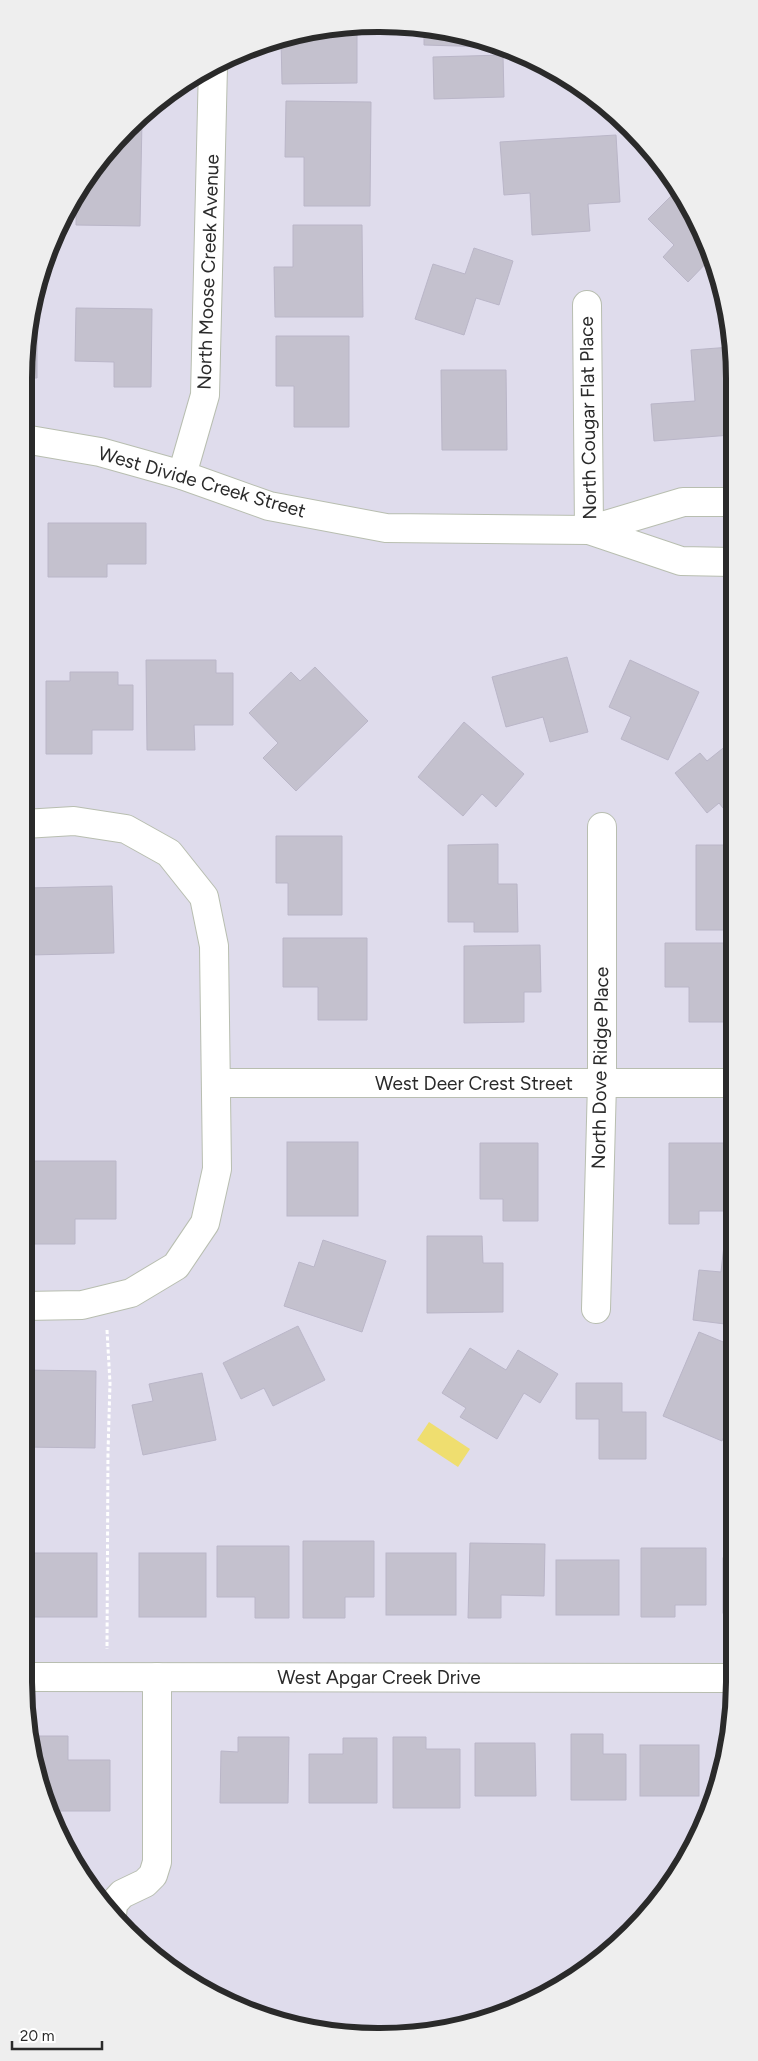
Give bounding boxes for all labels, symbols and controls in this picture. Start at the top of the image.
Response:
street label: North Moose Creek Avenue [192,154,224,390]
street label: North Cougar Flat Place [575,316,601,520]
street label: West Divide Creek Street [96,441,308,523]
street label: North Dove Ridge Place [587,967,613,1169]
street label: West Deer Crest Street [375,1072,573,1095]
street label: West Apgar Creek Drive [277,1666,481,1689]
scale bar [12,2018,102,2050]
text: 20 m [20,2027,54,2045]

